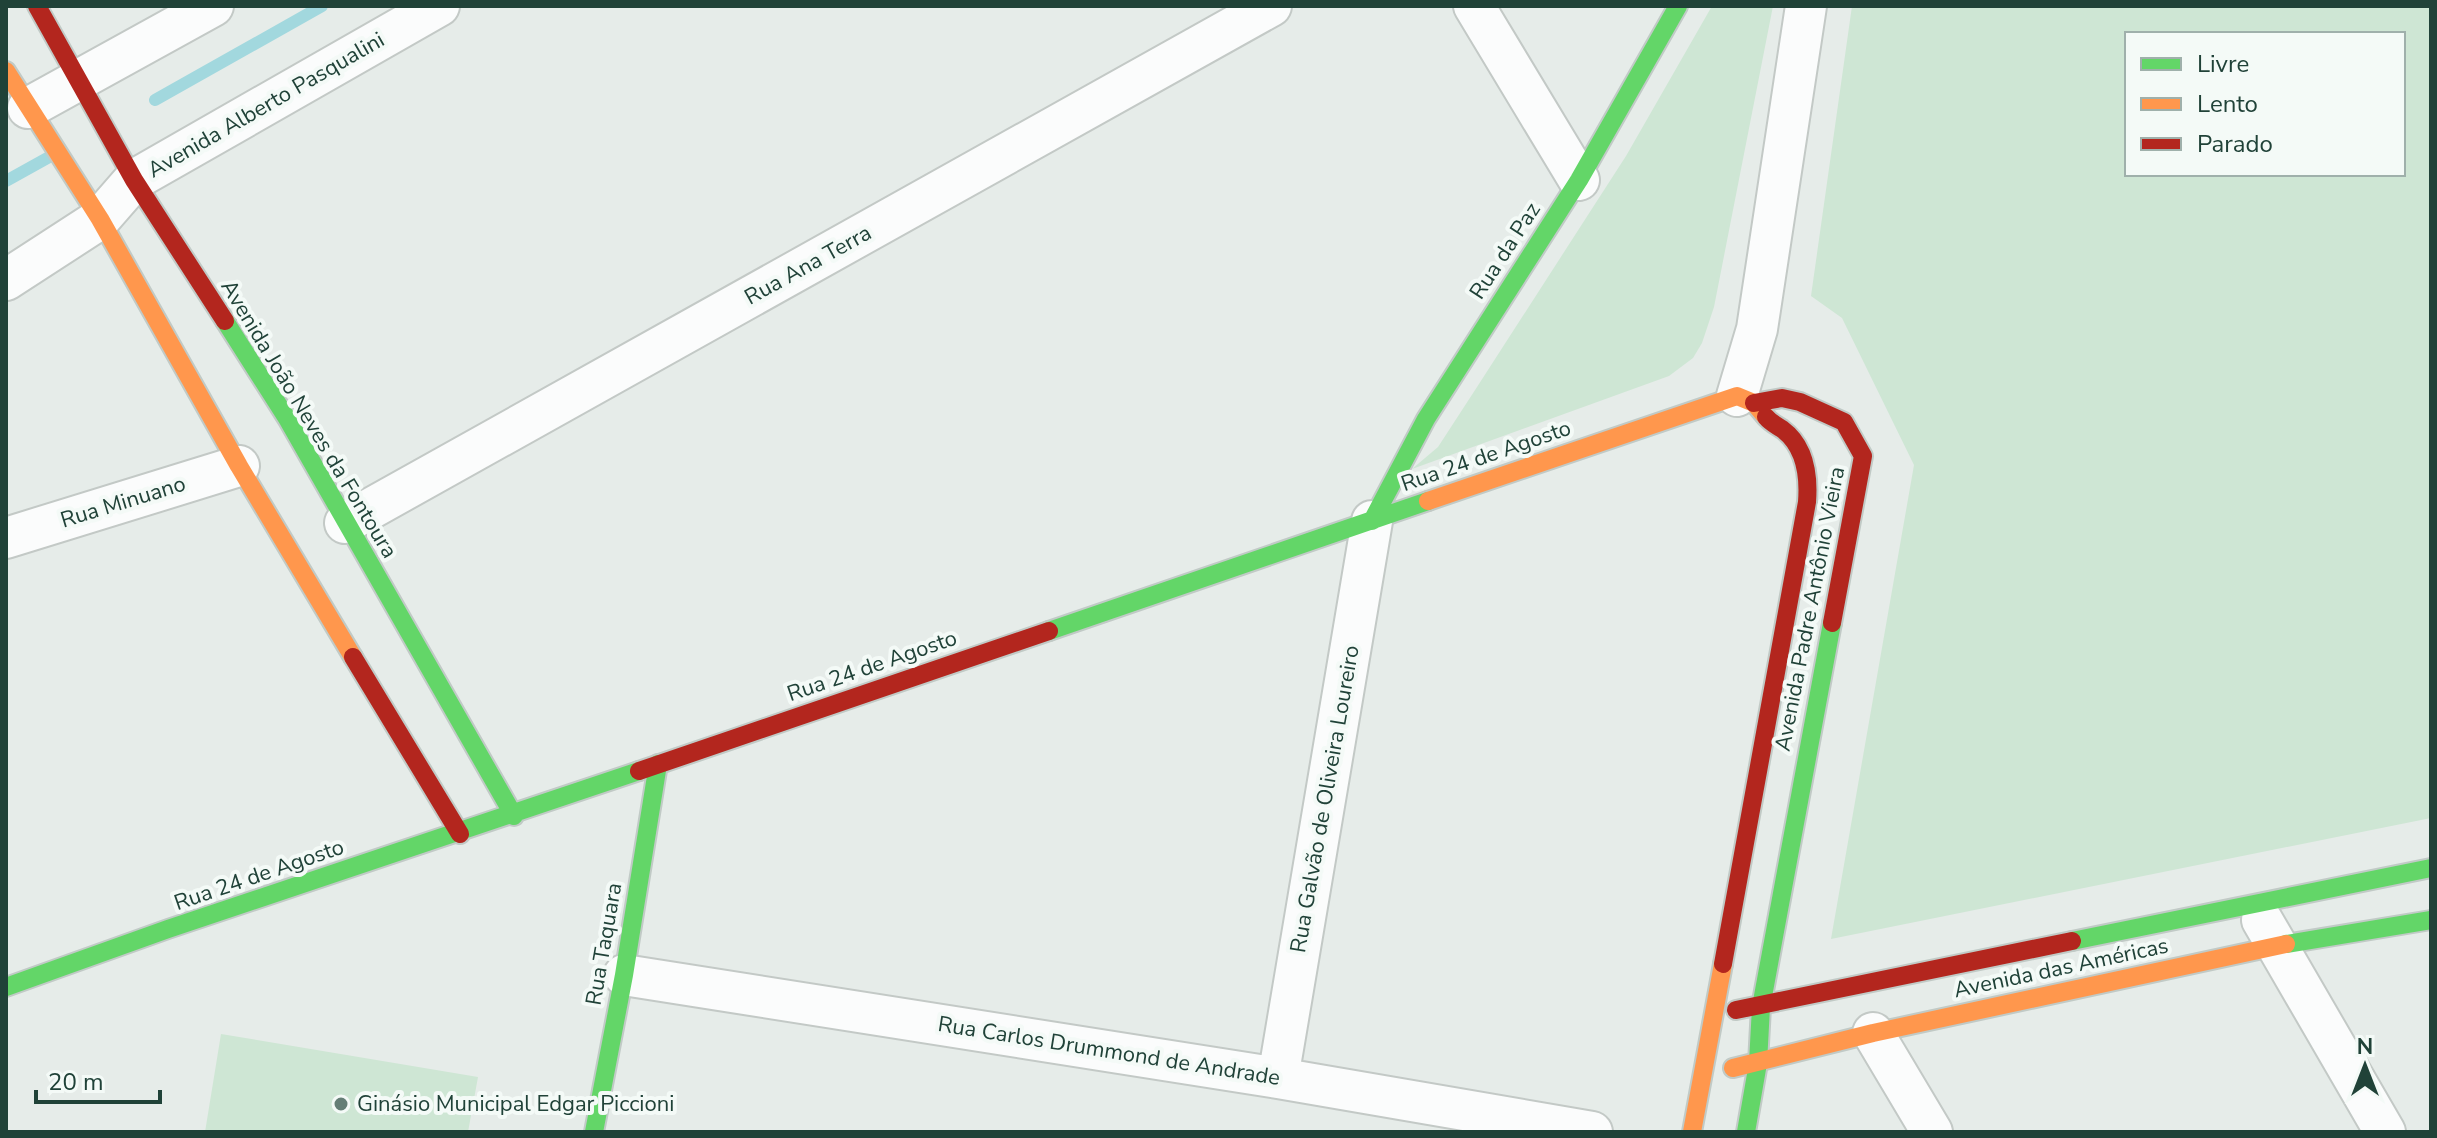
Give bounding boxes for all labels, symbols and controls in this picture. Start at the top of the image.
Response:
street label: Avenida Alberto Pasqualini [142,25,390,185]
legend [2125,32,2405,176]
text: Livre [2197,48,2249,80]
text: Lento [2197,88,2258,120]
text: Parado [2197,128,2273,160]
street label: Rua da Paz [1463,197,1547,305]
street label: Rua Ana Terra [739,218,877,312]
street label: Avenida João Neves da Fontoura [214,274,404,564]
street label: Rua 24 de Agosto [1397,413,1575,499]
street label: Avenida Padre Antônio Vieira [1768,464,1852,754]
street label: Rua Minuano [57,469,189,535]
street label: Rua 24 de Agosto [783,623,961,709]
street label: Rua Galvão de Oliveira Loureiro [1283,643,1367,955]
street label: Rua 24 de Agosto [170,832,348,918]
street label: Rua Taquara [578,880,630,1008]
street label: Avenida das Américas [1951,931,2171,1005]
street label: Rua Carlos Drummond de Andrade [936,1009,1282,1093]
north arrow [2325,1026,2405,1106]
text: N [2357,1032,2373,1062]
scale bar [36,1054,160,1104]
text: 20 m [48,1066,104,1098]
place label: Ginásio Municipal Edgar Piccioni [357,1089,674,1119]
marker: Ginásio Municipal Edgar Piccioni [332,1095,350,1113]

